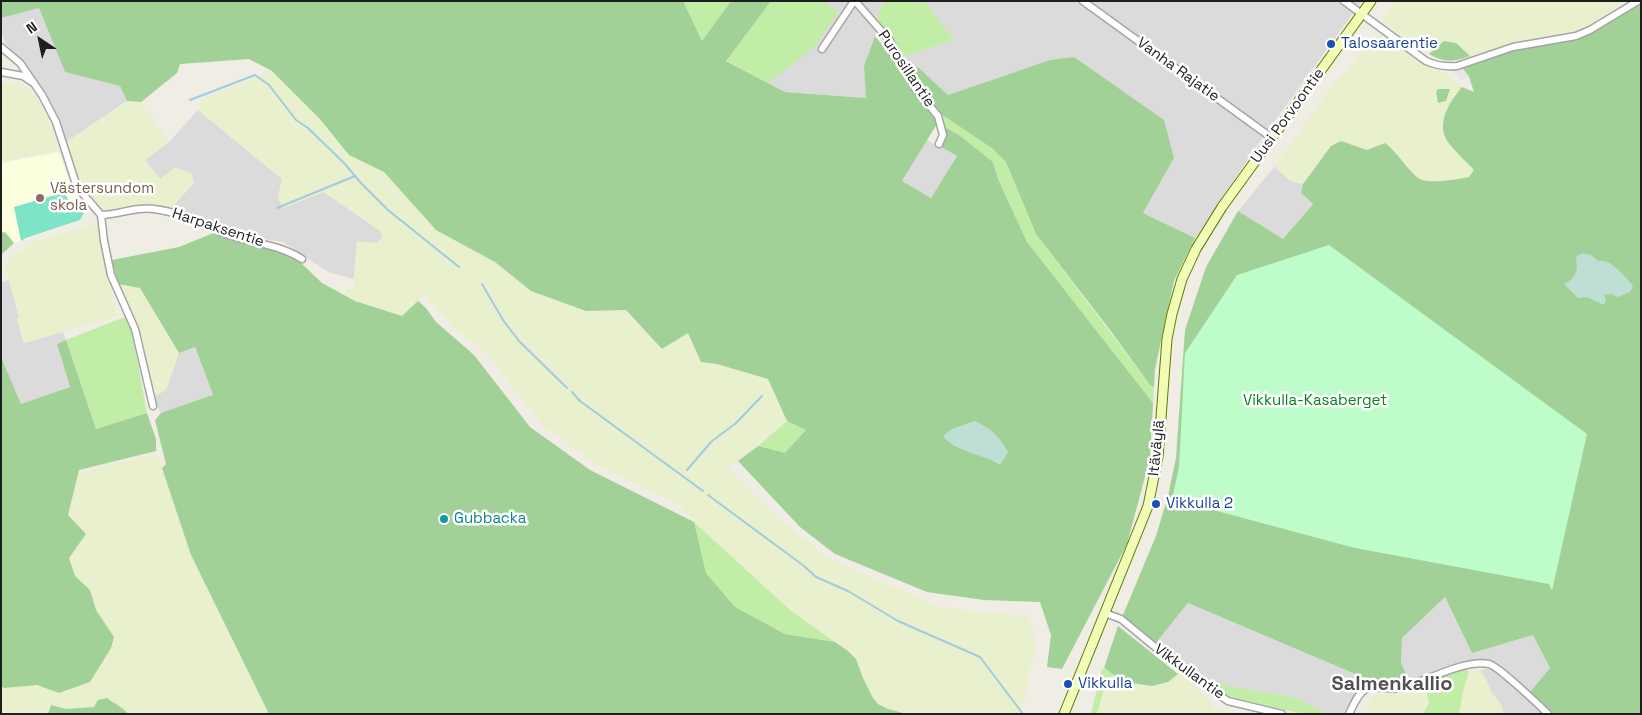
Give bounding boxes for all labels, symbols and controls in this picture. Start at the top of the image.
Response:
north arrow [15,15,65,65]
text: N [23,17,41,38]
street label: Purosillantie [874,27,938,111]
street label: Vanha Rajatie [1133,34,1223,106]
place label: Talosaarentie [1341,35,1438,53]
marker: Talosaarentie [1325,38,1337,50]
street label: Uusi Porvoontie [1247,65,1329,167]
place label: Västersundom skola [50,180,154,215]
marker: Västersundom skola [34,192,46,204]
street label: Harpaksentie [170,205,266,251]
park label: Vikkulla-Kasaberget [1243,392,1387,410]
street label: Itäväylä [1145,419,1169,477]
place label: Vikkulla 2 [1166,495,1233,513]
marker: Vikkulla 2 [1150,498,1162,510]
place label: Gubbacka [454,510,526,528]
marker: Gubbacka [438,513,450,525]
street label: Vikkullantie [1150,640,1228,704]
district label: Salmenkallio [1332,673,1452,697]
place label: Vikkulla [1078,675,1132,693]
marker: Vikkulla [1062,678,1074,690]

